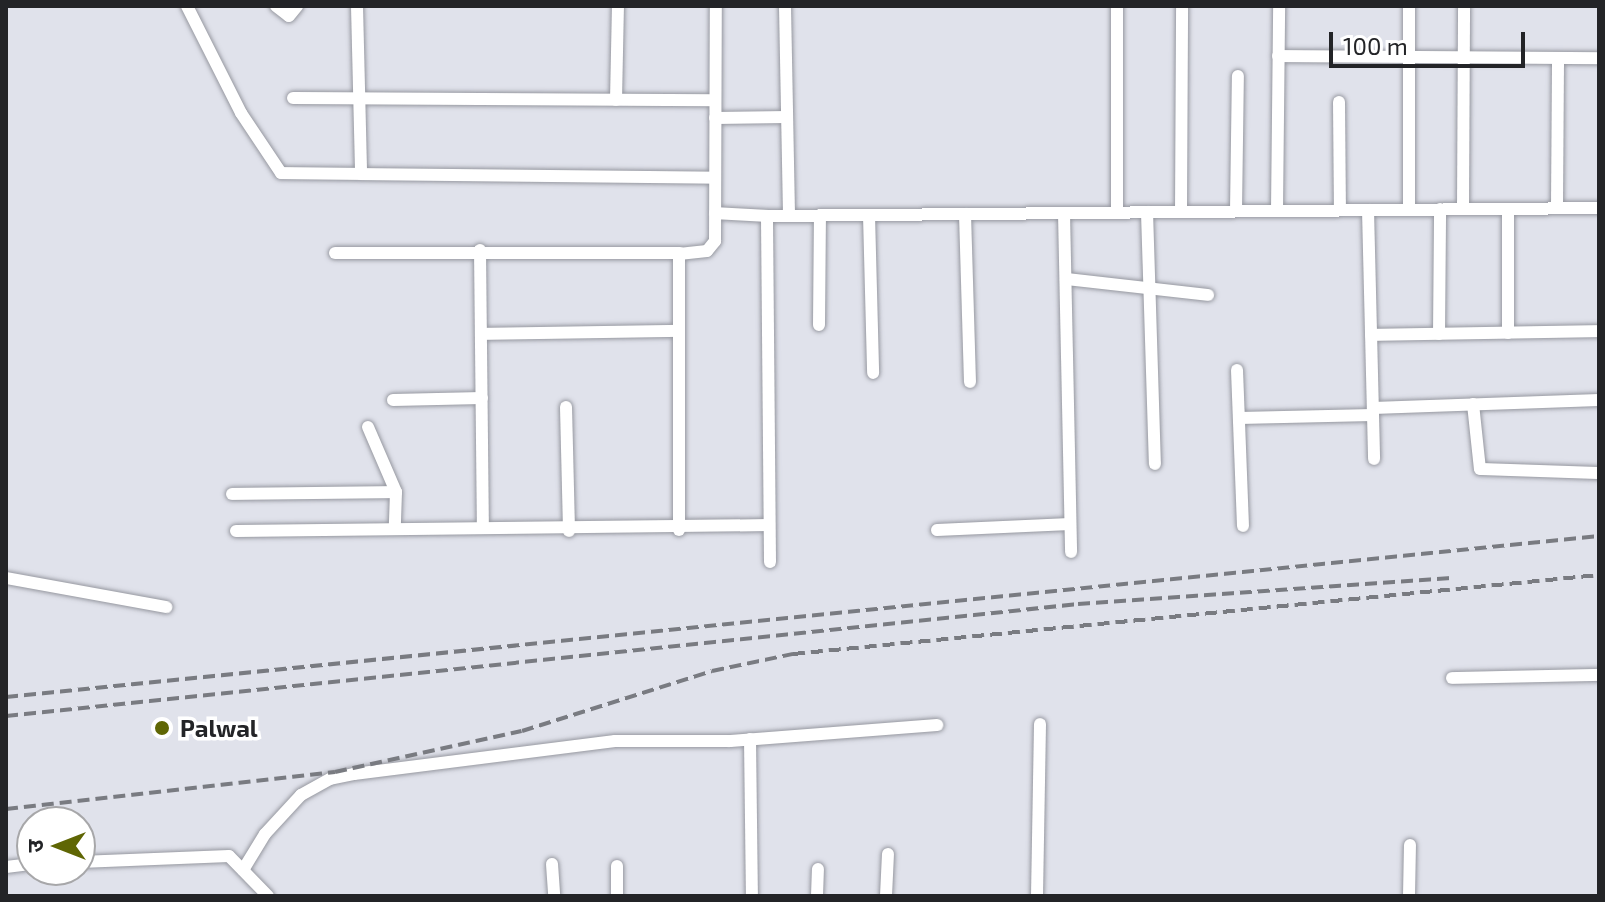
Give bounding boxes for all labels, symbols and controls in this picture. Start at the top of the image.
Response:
scale bar [1333,16,1529,66]
text: 100 m [1343,31,1408,60]
place label: Palwal [180,714,258,742]
marker: Palwal [151,717,173,739]
north arrow [16,806,96,886]
text: उ [21,840,47,852]

